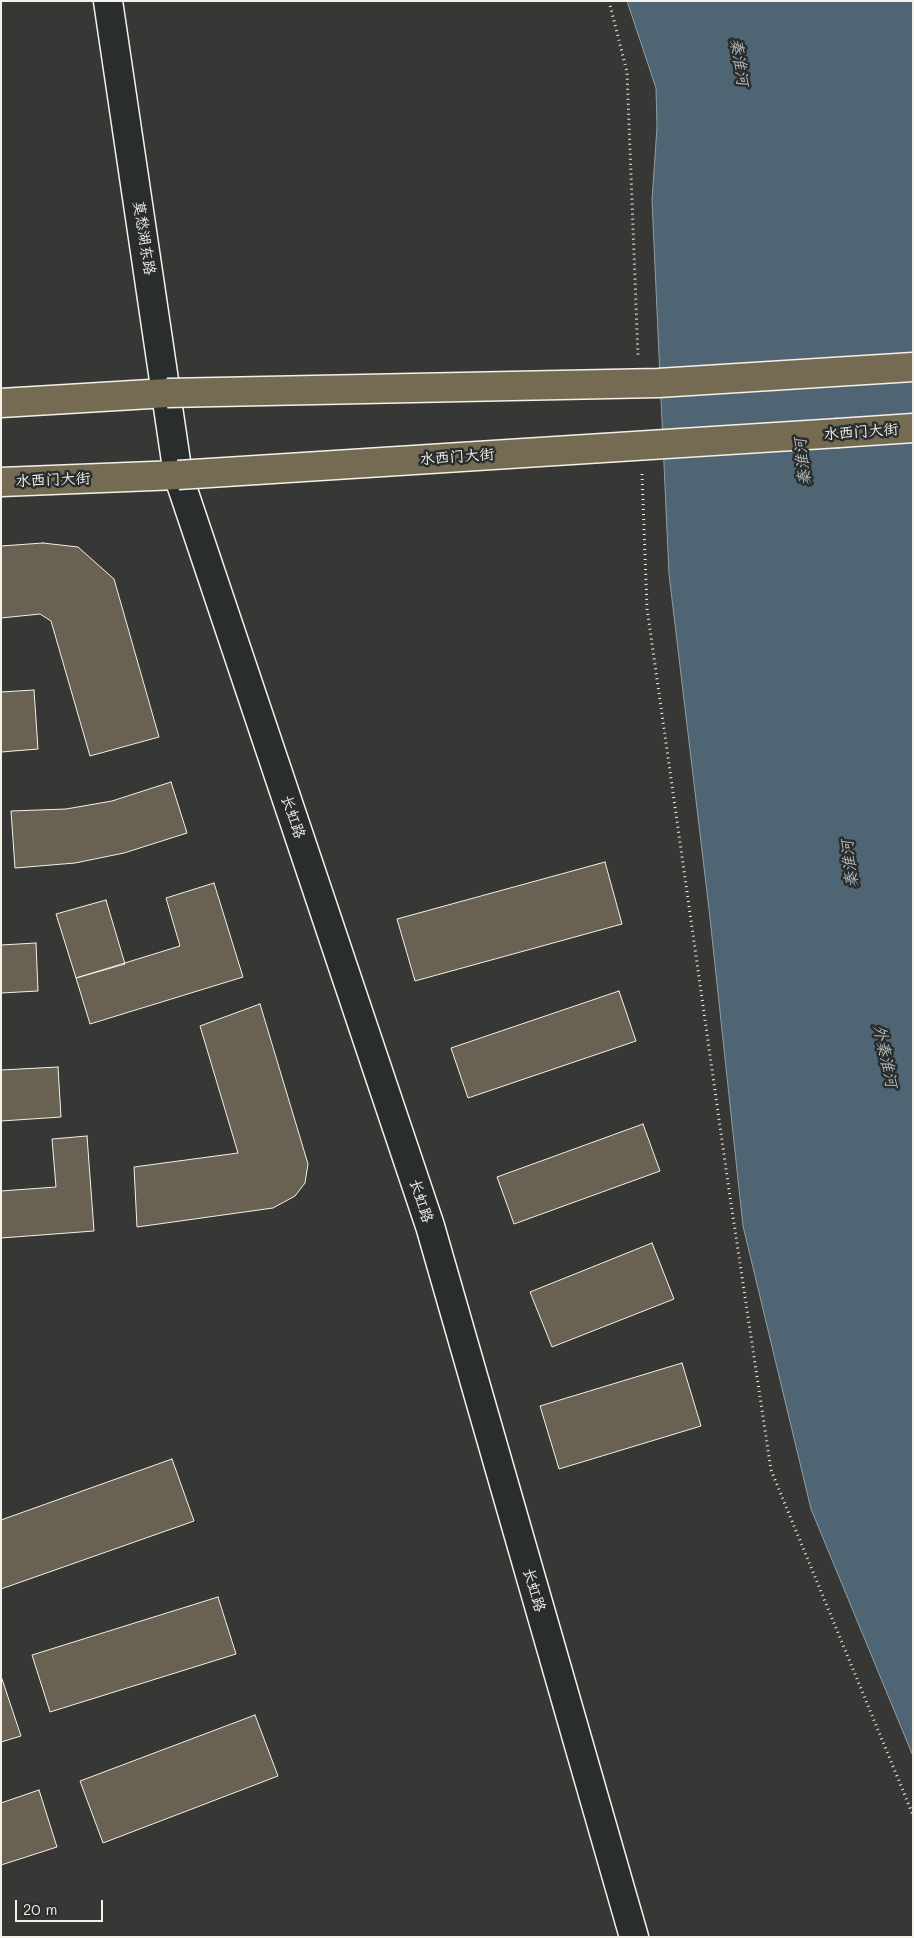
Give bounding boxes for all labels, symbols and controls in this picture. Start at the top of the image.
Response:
water label: 秦淮河 [726,37,752,87]
street label: 莫愁湖东路 [129,200,159,276]
street label: 水西门大街 [823,420,899,444]
water label: 秦淮河 [791,437,815,487]
street label: 水西门大街 [419,445,495,469]
street label: 水西门大街 [15,470,91,490]
street label: 长虹路 [277,793,309,841]
water label: 秦淮河 [838,839,862,889]
water label: 外秦淮河 [869,1023,901,1089]
street label: 长虹路 [405,1177,437,1225]
street label: 长虹路 [519,1566,549,1614]
scale bar [18,1890,105,1922]
text: 20 m [23,1899,57,1919]

